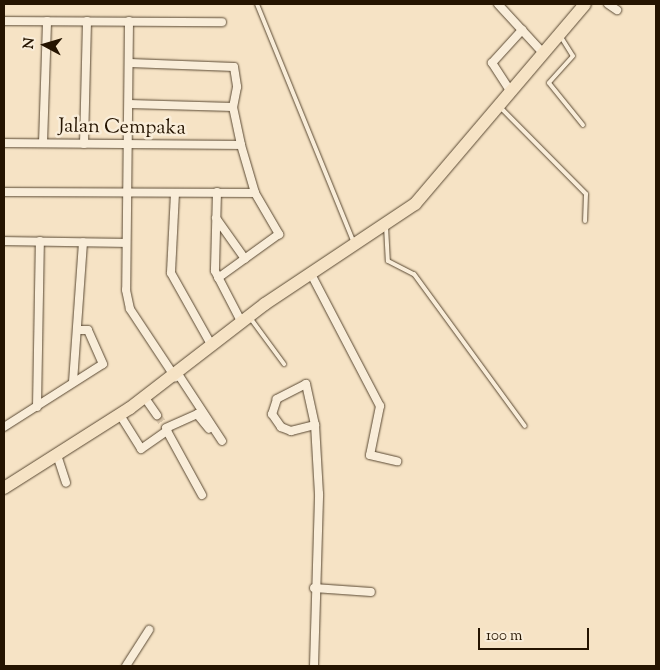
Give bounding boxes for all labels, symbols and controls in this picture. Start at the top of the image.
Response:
north arrow [20,20,70,70]
text: N [20,37,41,50]
street label: Jalan Cempaka [58,115,186,141]
scale bar [480,618,591,650]
text: 100 m [486,626,522,647]

